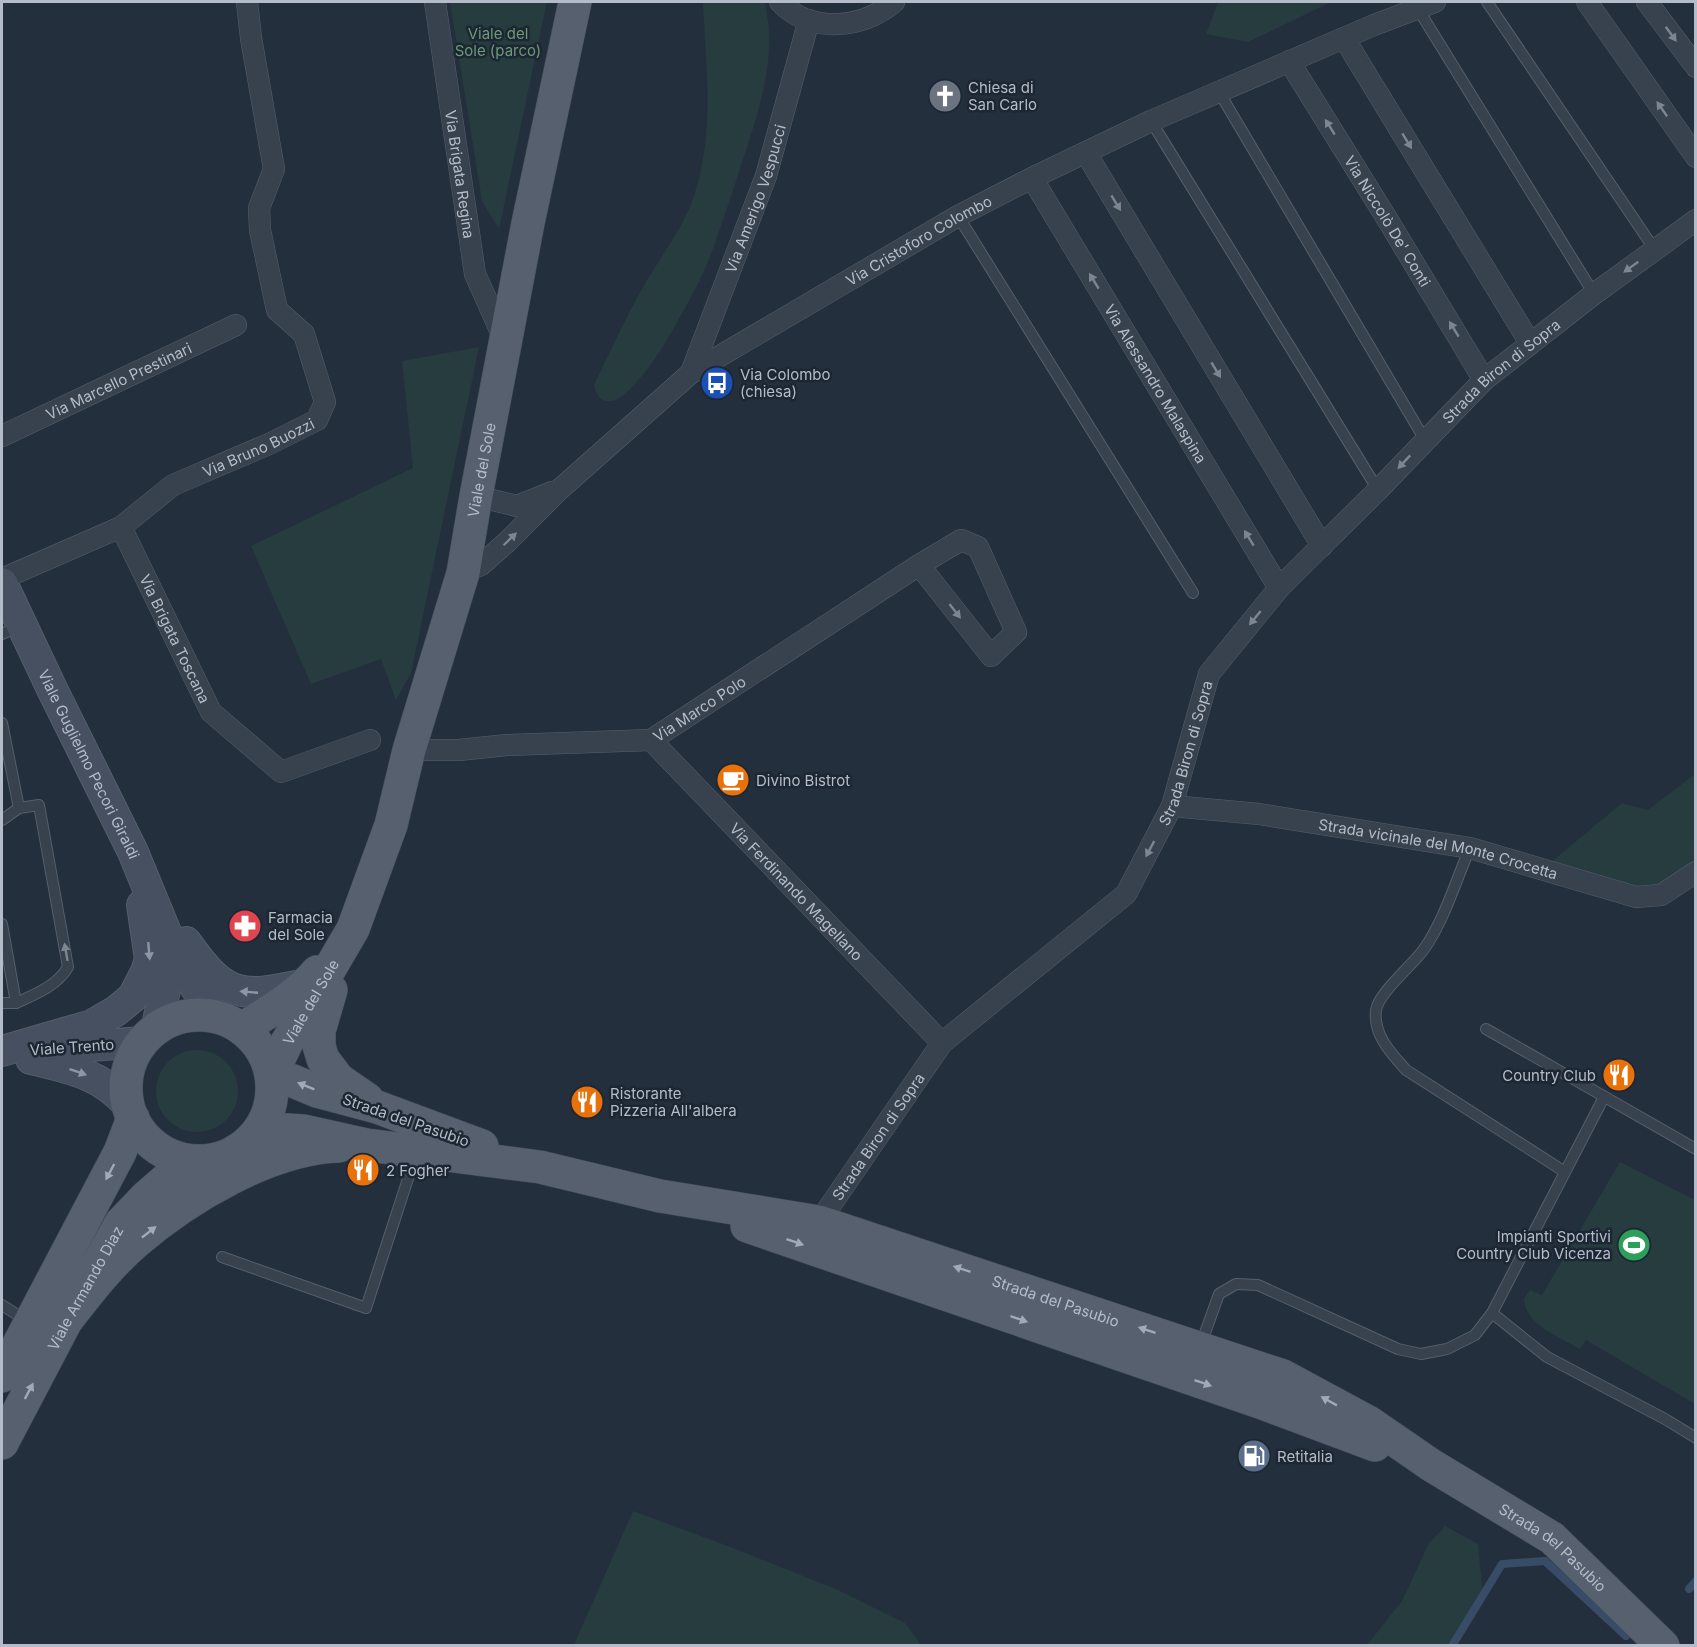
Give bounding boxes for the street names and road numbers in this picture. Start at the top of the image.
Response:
street label: Via Brigata Regina [441,109,479,240]
street label: Via Amerigo Vespucci [721,122,789,275]
street label: Via Niccolò De' Conti [1341,152,1435,290]
street label: Via Cristoforo Colombo [842,191,995,289]
street label: Via Alessandro Malaspina [1101,301,1211,467]
street label: Strada Biron di Sopra [1438,315,1564,427]
street label: Via Marcello Prestinari [43,338,194,423]
street label: Via Bruno Buozzi [200,413,317,481]
street label: Viale del Sole [463,421,499,519]
street label: Via Brigata Toscana [136,571,215,706]
street label: Viale Guglielmo Pecori Giraldi [35,666,144,862]
street label: Via Marco Polo [649,671,749,746]
street label: Strada Biron di Sopra [1154,678,1216,829]
street label: Strada vicinale del Monte Crocetta [1317,814,1560,883]
street label: Via Ferdinando Magellano [726,819,867,964]
street label: Viale del Sole [278,956,343,1048]
street label: Viale Trento [29,1035,115,1059]
street label: Strada Biron di Sopra [827,1069,928,1204]
street label: Strada del Pasubio [340,1089,472,1151]
street label: Viale Armando Diaz [43,1222,127,1353]
street label: Strada del Pasubio [990,1271,1122,1331]
street label: Strada del Pasubio [1496,1499,1611,1596]

